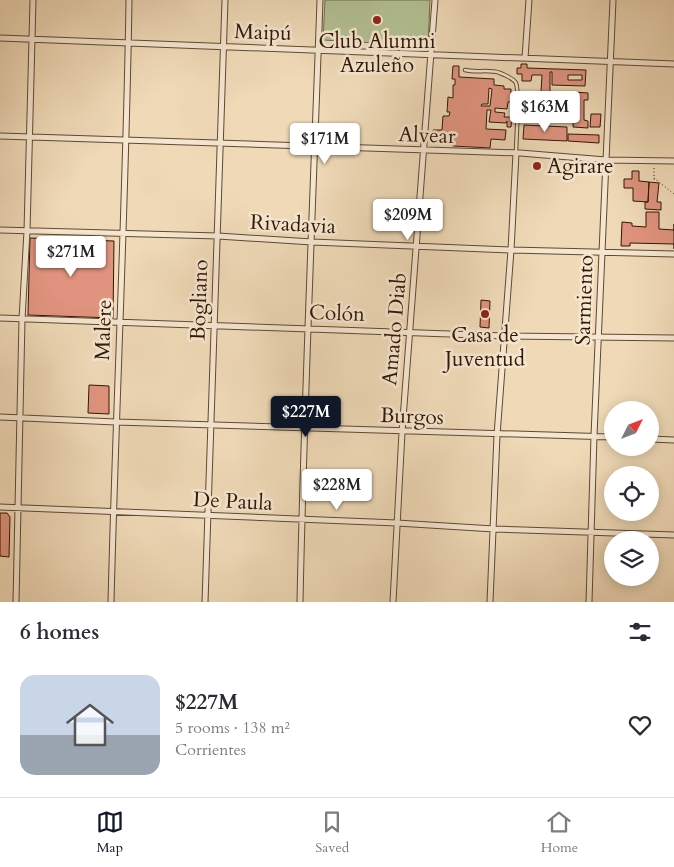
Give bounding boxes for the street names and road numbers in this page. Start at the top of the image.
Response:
street label: Maipú [234,17,292,48]
street label: Alvear [398,120,456,151]
street label: Rivadavia [249,208,337,241]
street label: Sarmiento [568,254,601,346]
street label: Bogliano [184,259,215,341]
street label: Amado Diab [375,271,414,387]
street label: Colón [308,298,366,329]
street label: Malere [88,299,119,361]
street label: Burgos [380,401,444,432]
street label: De Paula [192,485,274,518]

